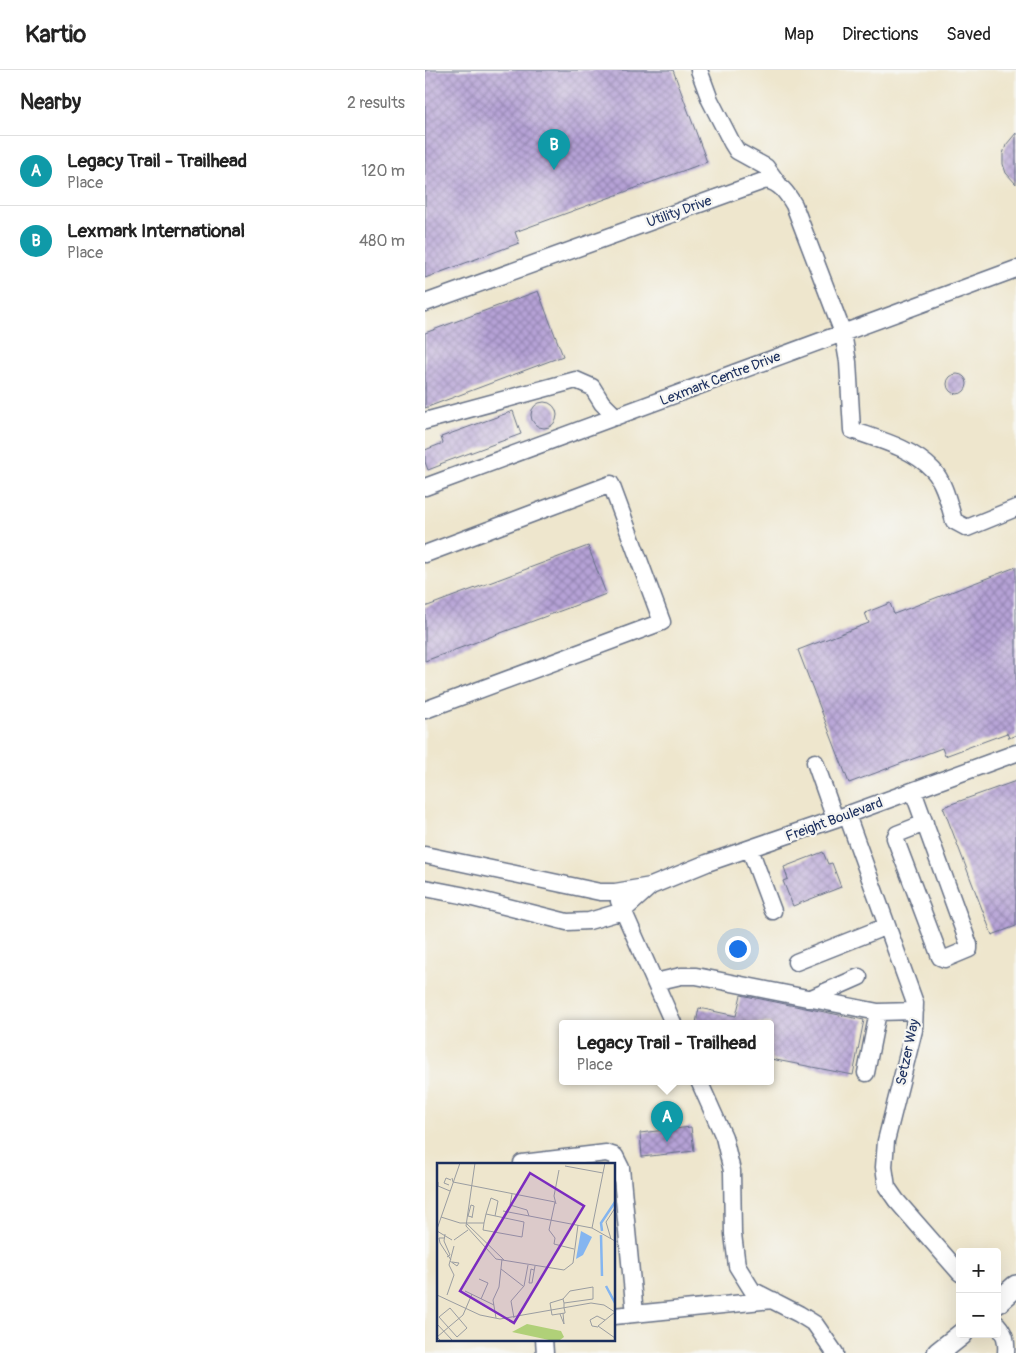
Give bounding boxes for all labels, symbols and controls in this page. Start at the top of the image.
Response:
text: Kartio [25,20,86,49]
text: Map [784,23,814,46]
text: Directions [842,23,918,46]
text: Saved [946,23,991,46]
text: Nearby [20,89,81,116]
text: 2 results [347,93,405,113]
pin: B [538,129,570,170]
text: Legacy Trail - Trailhead [67,149,247,173]
text: A [31,161,41,181]
text: 120 m [361,161,405,181]
text: Place [67,173,103,193]
street label: Utility Drive [644,192,714,231]
text: Lexmark International [67,219,245,243]
text: B [31,231,41,251]
text: 480 m [359,231,405,251]
text: Place [67,243,103,263]
street label: Lexmark Centre Drive [657,348,783,409]
street label: Freight Boulevard [783,794,885,845]
your location [725,936,751,962]
street label: Setzer Way [892,1017,923,1087]
popup [559,1020,774,1085]
text: Legacy Trail - Trailhead [576,1031,757,1055]
text: Place [576,1055,613,1075]
pin: A [651,1101,683,1142]
inset map [437,1163,615,1340]
map controls [956,1248,1001,1338]
button: + [956,1248,1001,1293]
button: − [956,1293,1001,1338]

